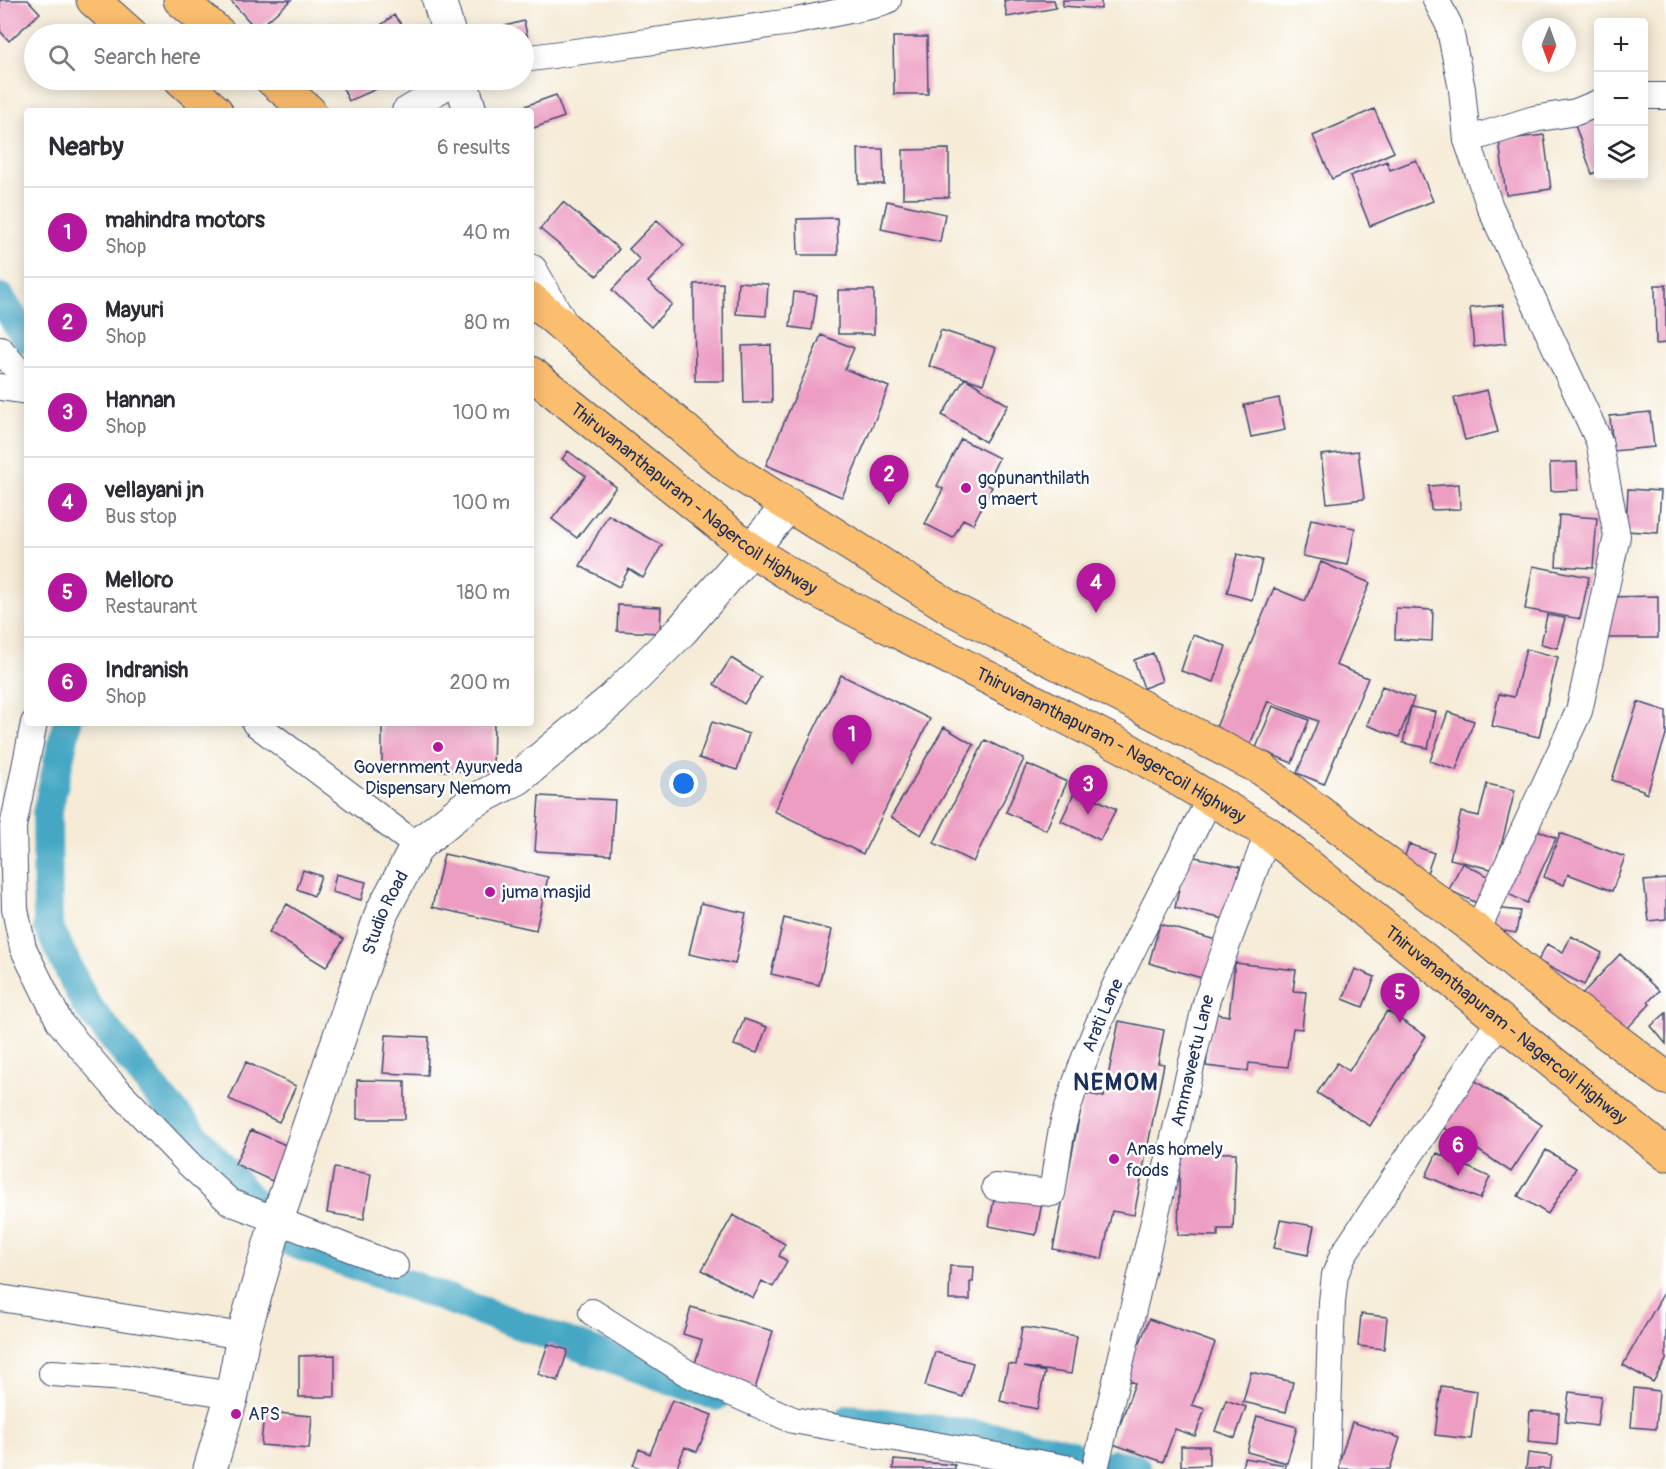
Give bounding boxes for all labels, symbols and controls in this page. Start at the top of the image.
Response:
north arrow [1522,18,1576,72]
map controls [1594,18,1648,180]
button: + [1594,18,1648,72]
search box [24,24,534,90]
icon: search [45,41,78,74]
text: Search here [93,43,200,71]
button: − [1594,72,1648,126]
button: layers [1594,126,1648,180]
text: Nearby [48,131,124,163]
text: 6 results [437,135,510,160]
text: mahindra motors [105,206,265,234]
text: 1 [64,220,71,245]
text: 40 m [463,220,510,245]
text: Shop [105,234,146,259]
text: Mayuri [105,296,163,324]
text: 2 [62,310,73,335]
text: 80 m [464,310,510,335]
text: Shop [105,324,146,349]
text: Hannan [105,386,175,414]
street label: Thiruvananthapuram - Nagercoil Highway [565,398,821,601]
text: 3 [62,400,73,425]
text: 100 m [453,400,510,425]
text: Shop [105,414,146,439]
pin: 2 [870,456,908,505]
place label: gopunanthilath g maert [978,467,1089,511]
text: vellayani jn [105,476,204,504]
marker: gopunanthilath g maert [959,481,973,495]
text: 4 [62,490,73,515]
text: 100 m [453,490,510,515]
text: Bus stop [105,504,177,529]
pin: 4 [1076,564,1116,613]
text: Melloro [105,566,173,594]
text: 5 [62,580,73,605]
text: 180 m [456,580,510,605]
text: Restaurant [105,594,197,619]
text: Indranish [105,656,188,684]
street label: Thiruvananthapuram - Nagercoil Highway [972,662,1250,829]
text: 6 [62,670,73,695]
text: 200 m [449,670,510,695]
text: Shop [105,684,146,709]
pin: 1 [832,716,872,765]
marker: Government Ayurveda Dispensary Nemom [431,740,445,754]
place label: Government Ayurveda Dispensary Nemom [353,756,523,800]
pin: 3 [1068,766,1108,815]
your location [669,769,698,798]
street label: Studio Road [357,867,414,958]
place label: juma masjid [501,881,591,904]
marker: juma masjid [483,885,497,899]
street label: Thiruvananthapuram - Nagercoil Highway [1380,921,1632,1130]
pin: 5 [1380,974,1420,1023]
street label: Arati Lane [1077,975,1129,1055]
street label: Ammaveetu Lane [1166,992,1220,1129]
district label: NEMOM [1073,1068,1159,1097]
pin: 6 [1438,1126,1478,1176]
place label: Anas homely foods [1126,1138,1223,1182]
marker: Anas homely foods [1107,1152,1121,1166]
place label: APS [248,1403,280,1426]
marker: APS [229,1407,243,1421]

